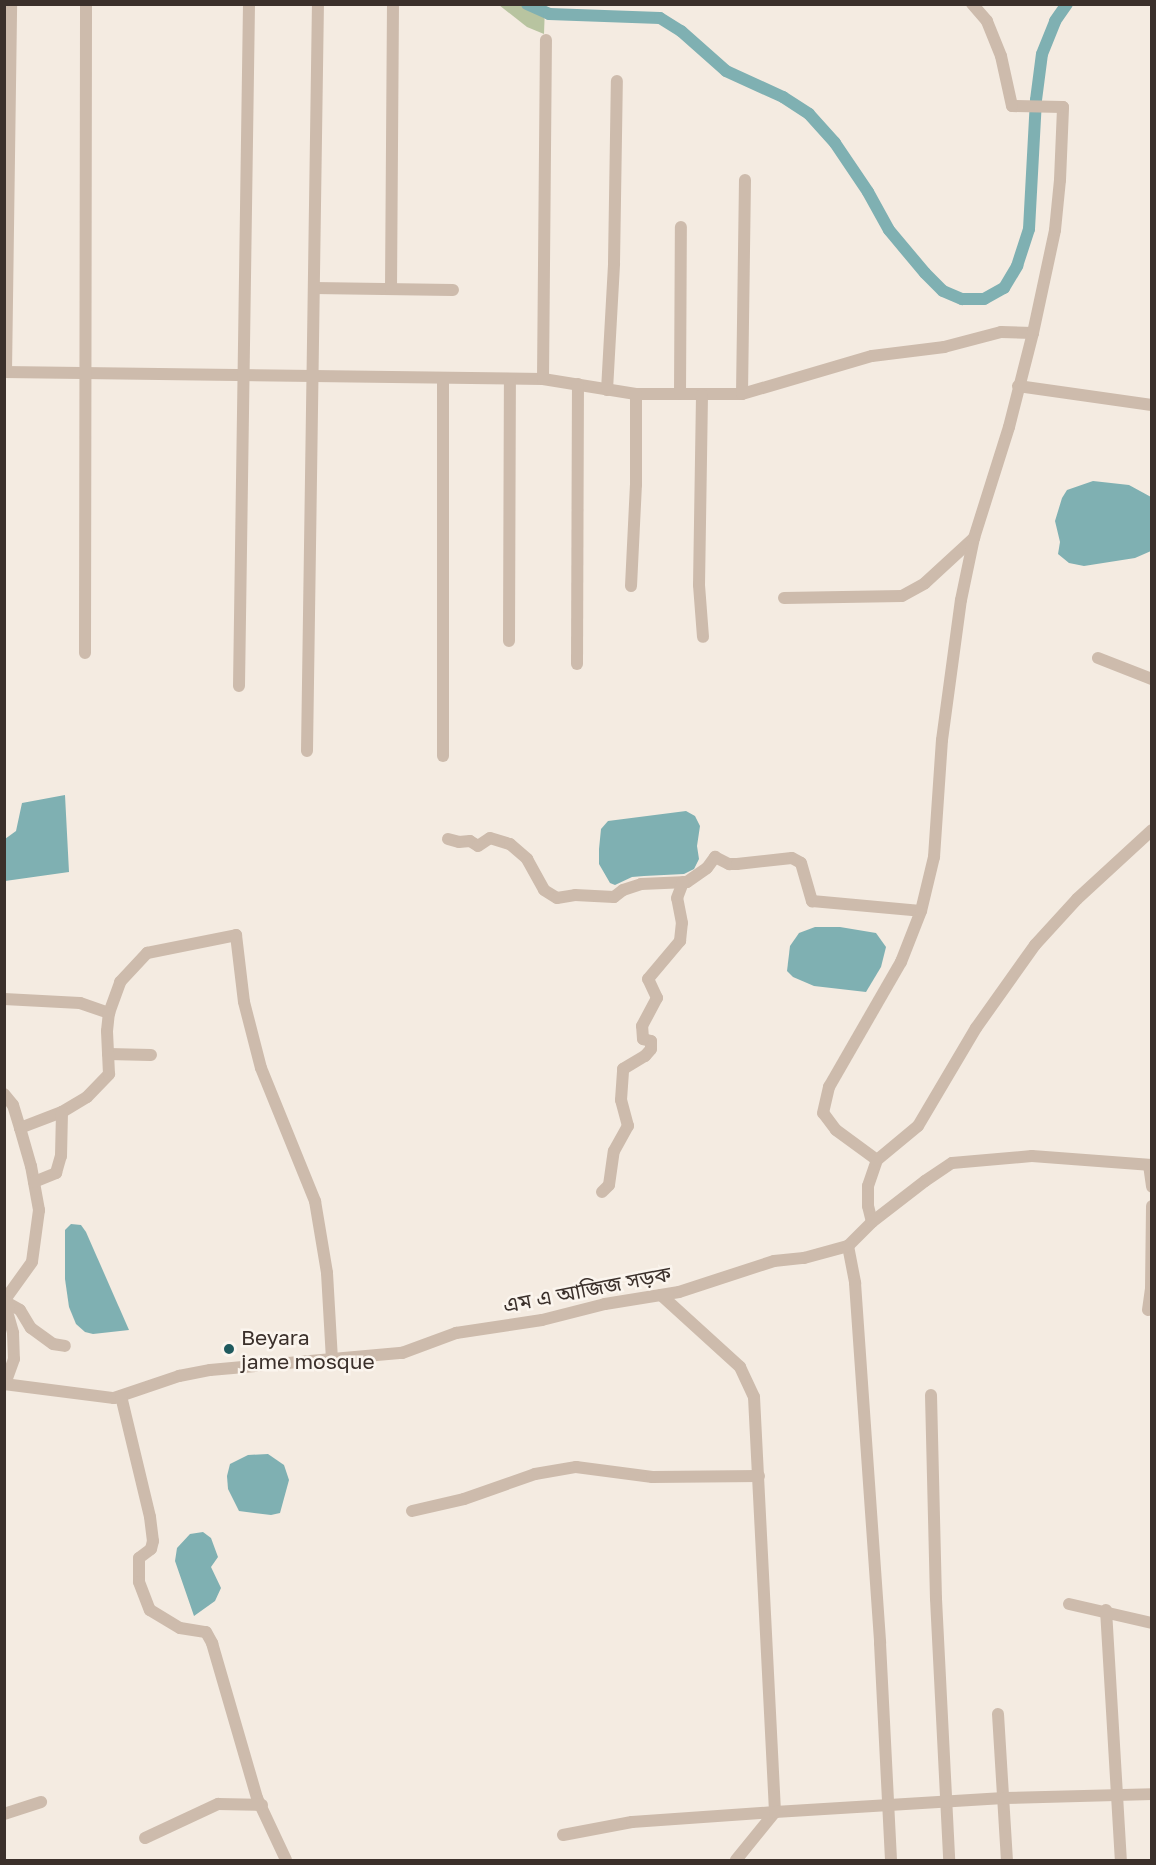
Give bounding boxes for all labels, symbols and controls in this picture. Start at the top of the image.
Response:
street label: এম এ আজিজ সড়ক [501,1260,673,1318]
place label: Beyara jame mosque [241,1324,375,1374]
marker: Beyara jame mosque [222,1342,236,1356]

